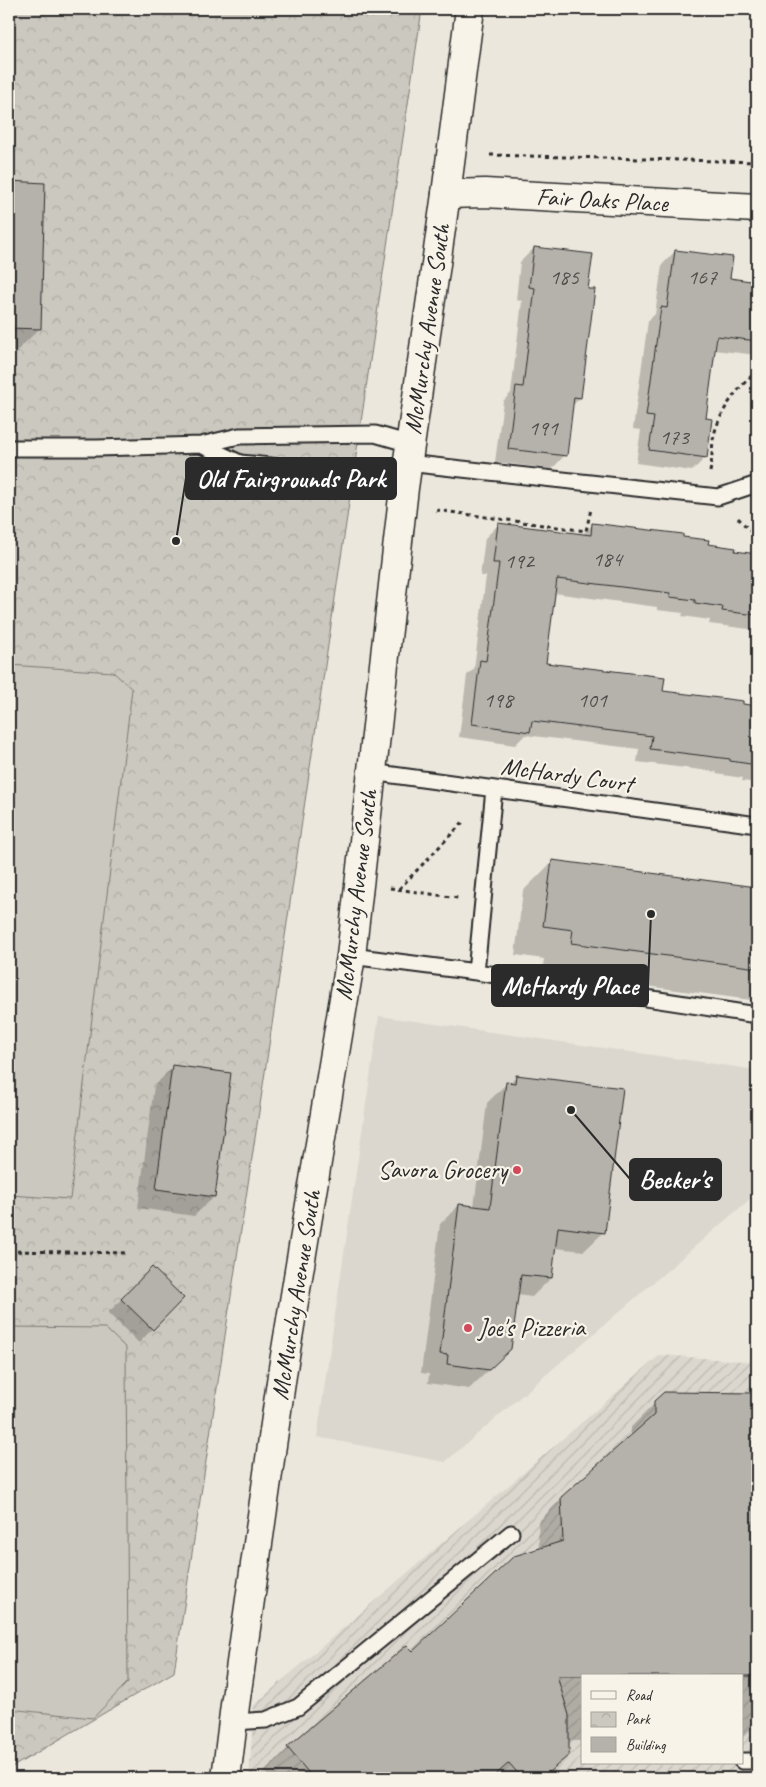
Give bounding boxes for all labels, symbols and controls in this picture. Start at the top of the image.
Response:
street label: Fair Oaks Place [535,181,670,220]
street label: McMurchy Avenue South [396,220,458,436]
house number: 185 [549,263,580,291]
house number: 167 [687,263,718,291]
house number: 191 [528,414,559,442]
house number: 173 [659,423,691,451]
callout: Old Fairgrounds Park [186,458,396,499]
text: Old Fairgrounds Park [197,462,388,495]
house number: 184 [592,545,624,573]
house number: 192 [504,547,536,575]
house number: 198 [483,686,515,714]
house number: 101 [577,686,608,714]
street label: McHardy Court [499,750,639,801]
street label: McMurchy Avenue South [327,786,385,1002]
callout: McHardy Place [492,965,648,1006]
text: McHardy Place [502,969,641,1002]
place label: Savora Grocery [378,1154,509,1186]
callout: Becker's [630,1159,721,1200]
text: Becker's [639,1163,714,1196]
marker: Savora Grocery [511,1164,523,1176]
street label: McMurchy Avenue South [264,1186,329,1402]
place label: Joe's Pizzeria [477,1312,587,1344]
marker: Joe's Pizzeria [462,1322,474,1334]
legend [581,1674,744,1764]
text: Road [626,1686,653,1705]
text: Park [626,1710,651,1729]
text: Building [626,1736,666,1755]

